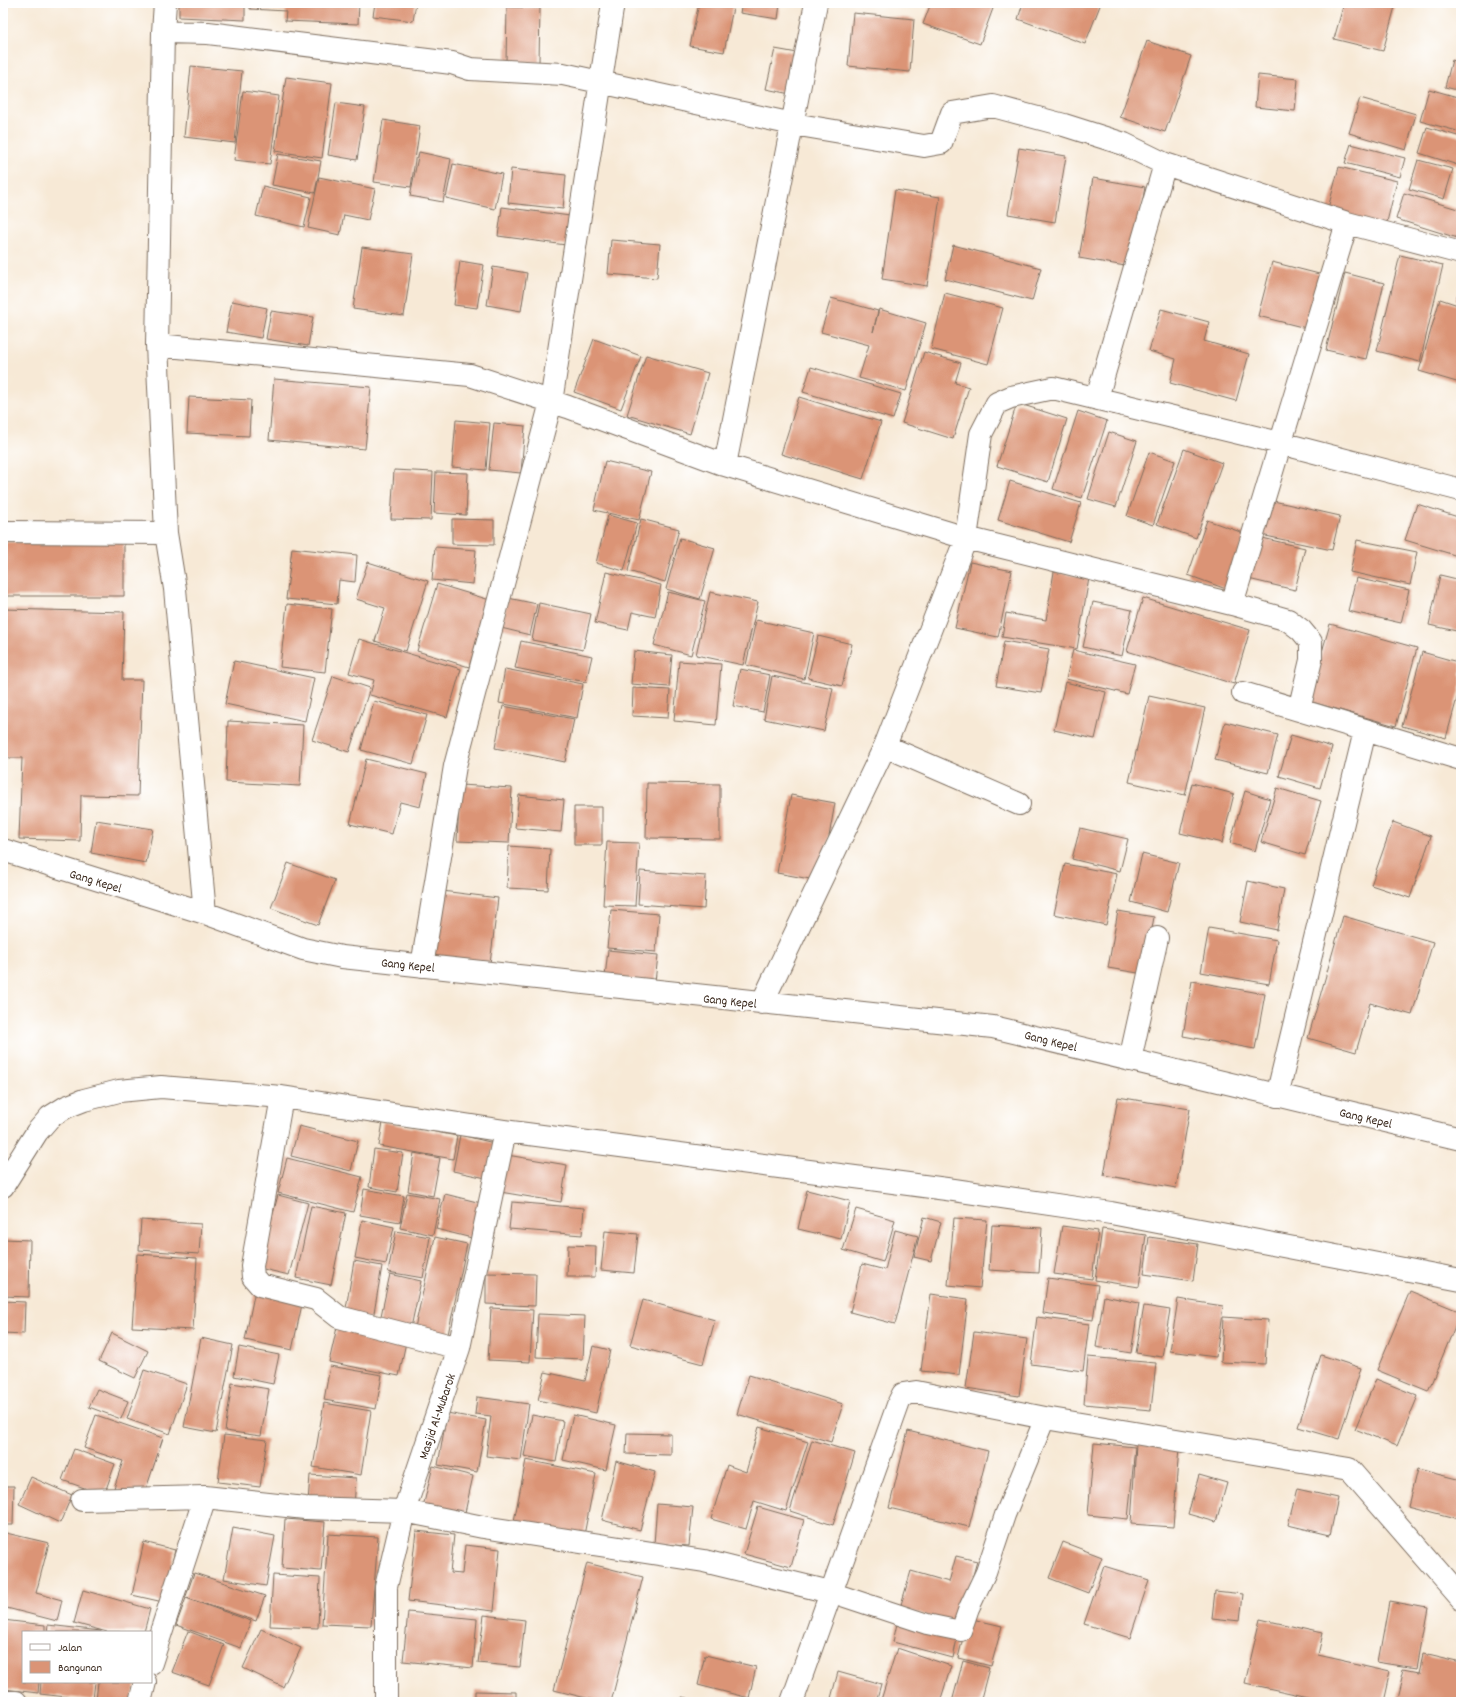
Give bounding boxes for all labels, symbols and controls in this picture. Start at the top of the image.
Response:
street label: Gang Kepel [67,865,124,899]
street label: Gang Kepel [380,954,436,979]
street label: Gang Kepel [702,990,758,1015]
street label: Gang Kepel [1022,1027,1079,1058]
street label: Gang Kepel [1337,1104,1394,1135]
street label: Masjid Al-Mubarok [415,1371,462,1462]
legend [22,1631,152,1683]
text: Jalan [58,1640,82,1657]
text: Bangunan [58,1660,102,1677]

